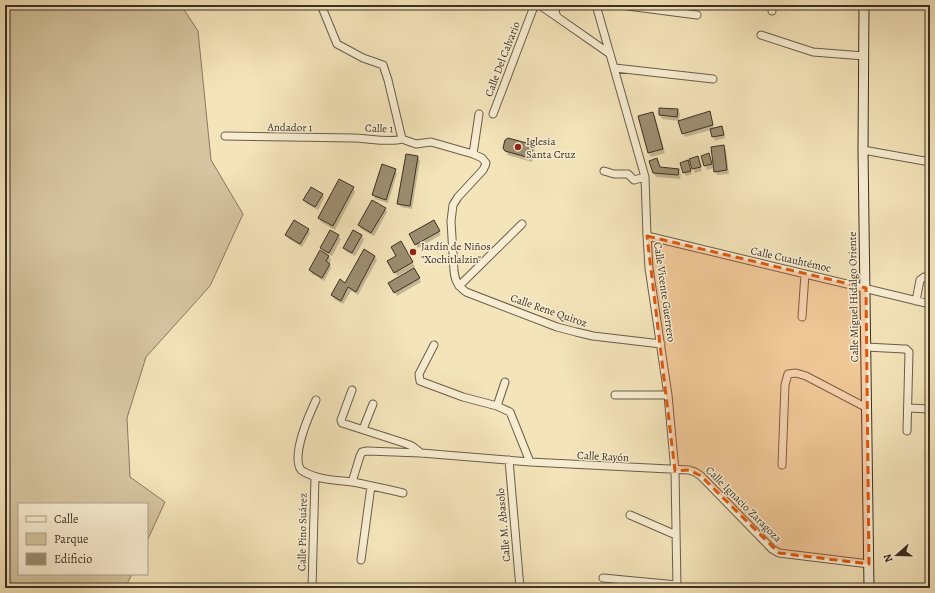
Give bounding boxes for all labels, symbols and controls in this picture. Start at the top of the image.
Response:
street label: Calle Del Calvario [481,19,524,99]
street label: Andador 1 [266,120,313,135]
street label: Calle 1 [365,121,394,136]
place label: Iglesia Santa Cruz [526,134,576,162]
marker: Iglesia Santa Cruz [513,142,523,152]
street label: Calle Miguel Hidalgo Oriente [845,231,862,362]
place label: Jardín de Niños "Xochitlalzin" [421,239,491,267]
street label: Calle Vicente Guerrero [650,241,679,344]
street label: Calle Cuauhtémoc [749,243,833,276]
marker: Jardín de Niños "Xochitlalzin" [408,247,418,257]
street label: Calle Rene Quiroz [508,290,589,331]
street label: Calle Rayón [577,448,629,465]
street label: Calle Ignacio Zaragoza [702,463,786,546]
street label: Calle M. Abasolo [493,487,514,563]
street label: Calle Pino Suárez [294,493,311,571]
legend [18,503,148,575]
text: Calle [54,511,78,527]
text: Parque [54,531,89,547]
north arrow [877,535,917,575]
text: Edificio [54,551,92,567]
text: N [880,552,896,565]

